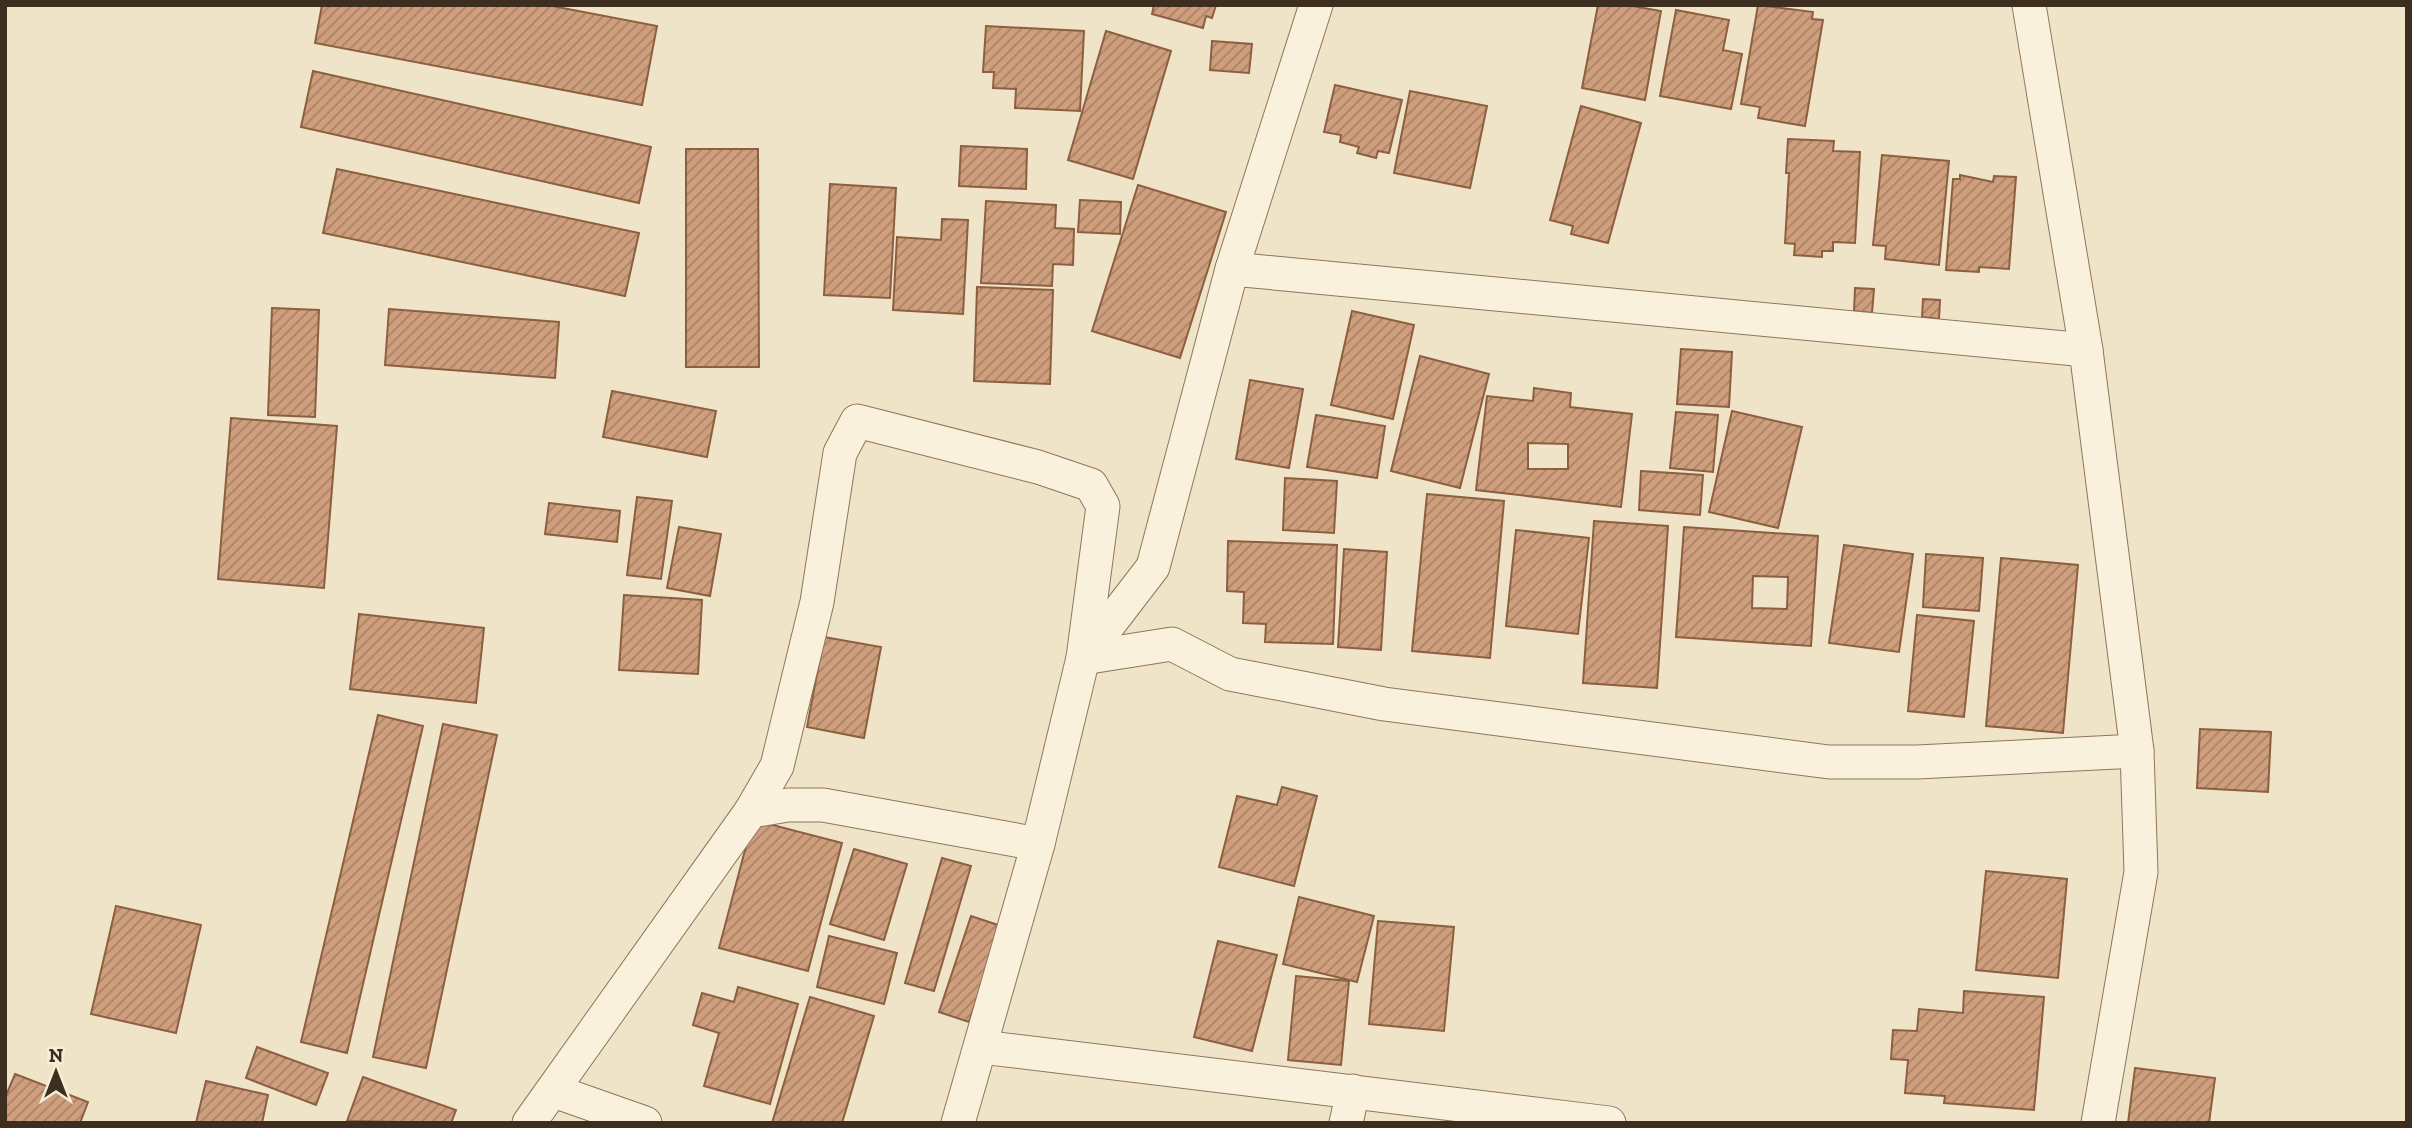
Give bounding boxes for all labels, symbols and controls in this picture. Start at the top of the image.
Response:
north arrow [21,1037,91,1107]
text: N [49,1044,63,1067]

